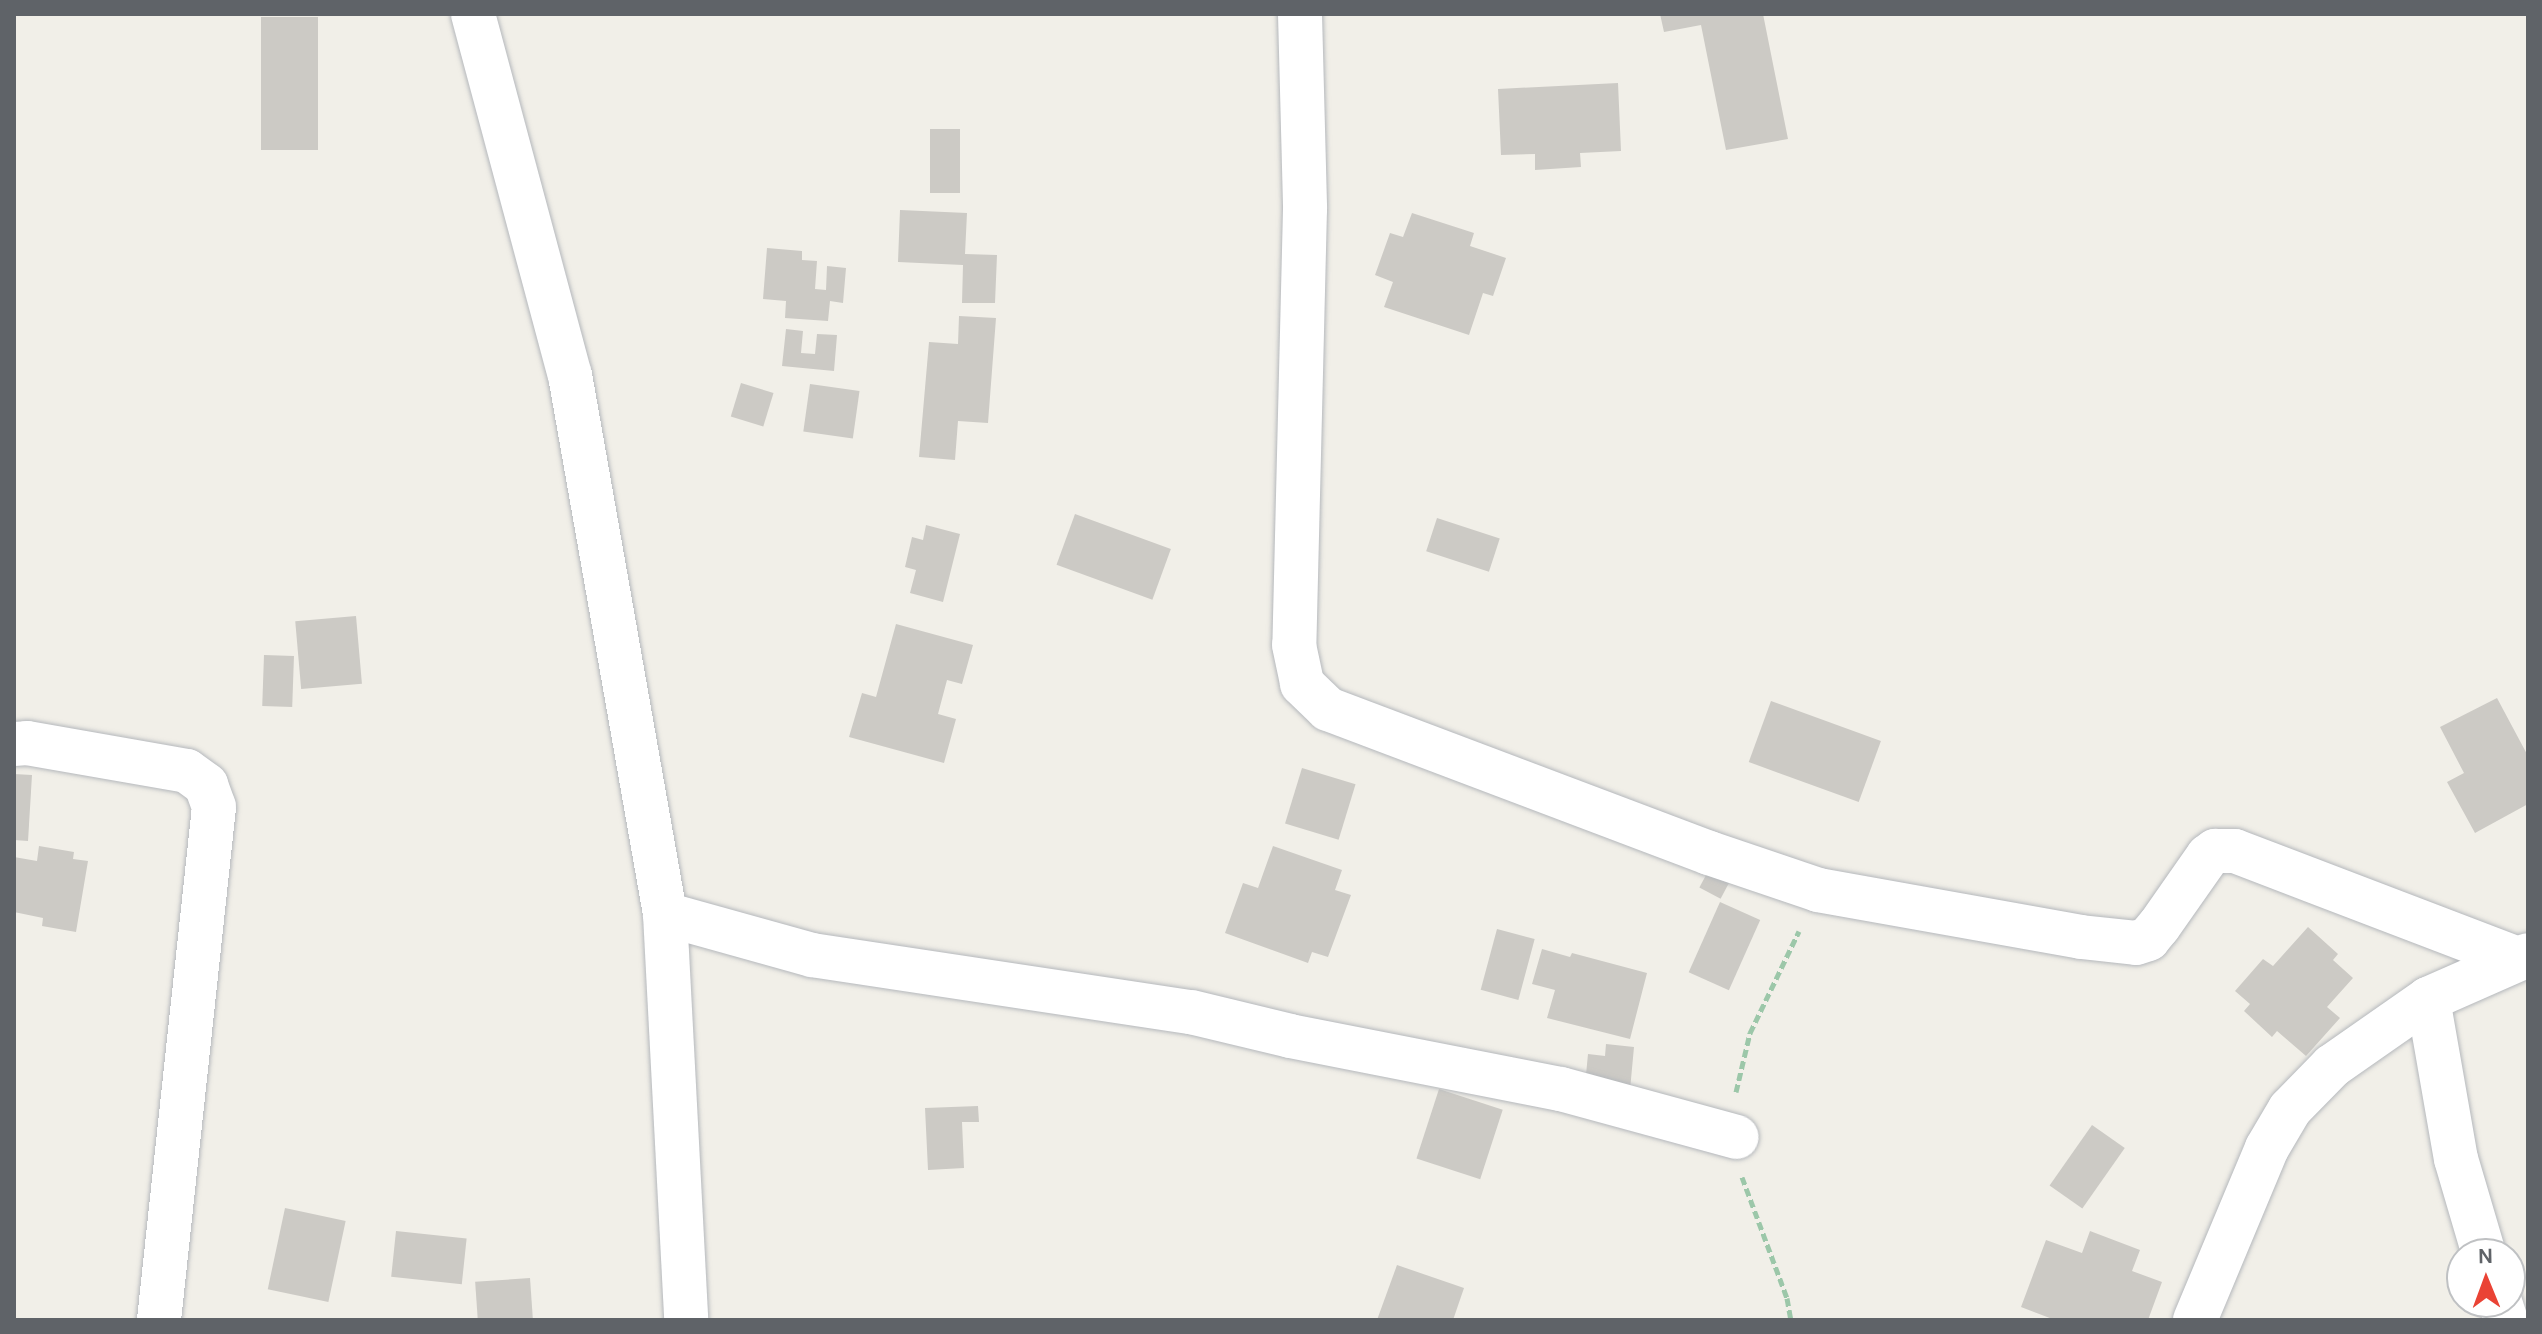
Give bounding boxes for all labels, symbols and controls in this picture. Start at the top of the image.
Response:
north arrow [2446,1238,2526,1318]
text: N [2477,1243,2494,1269]

